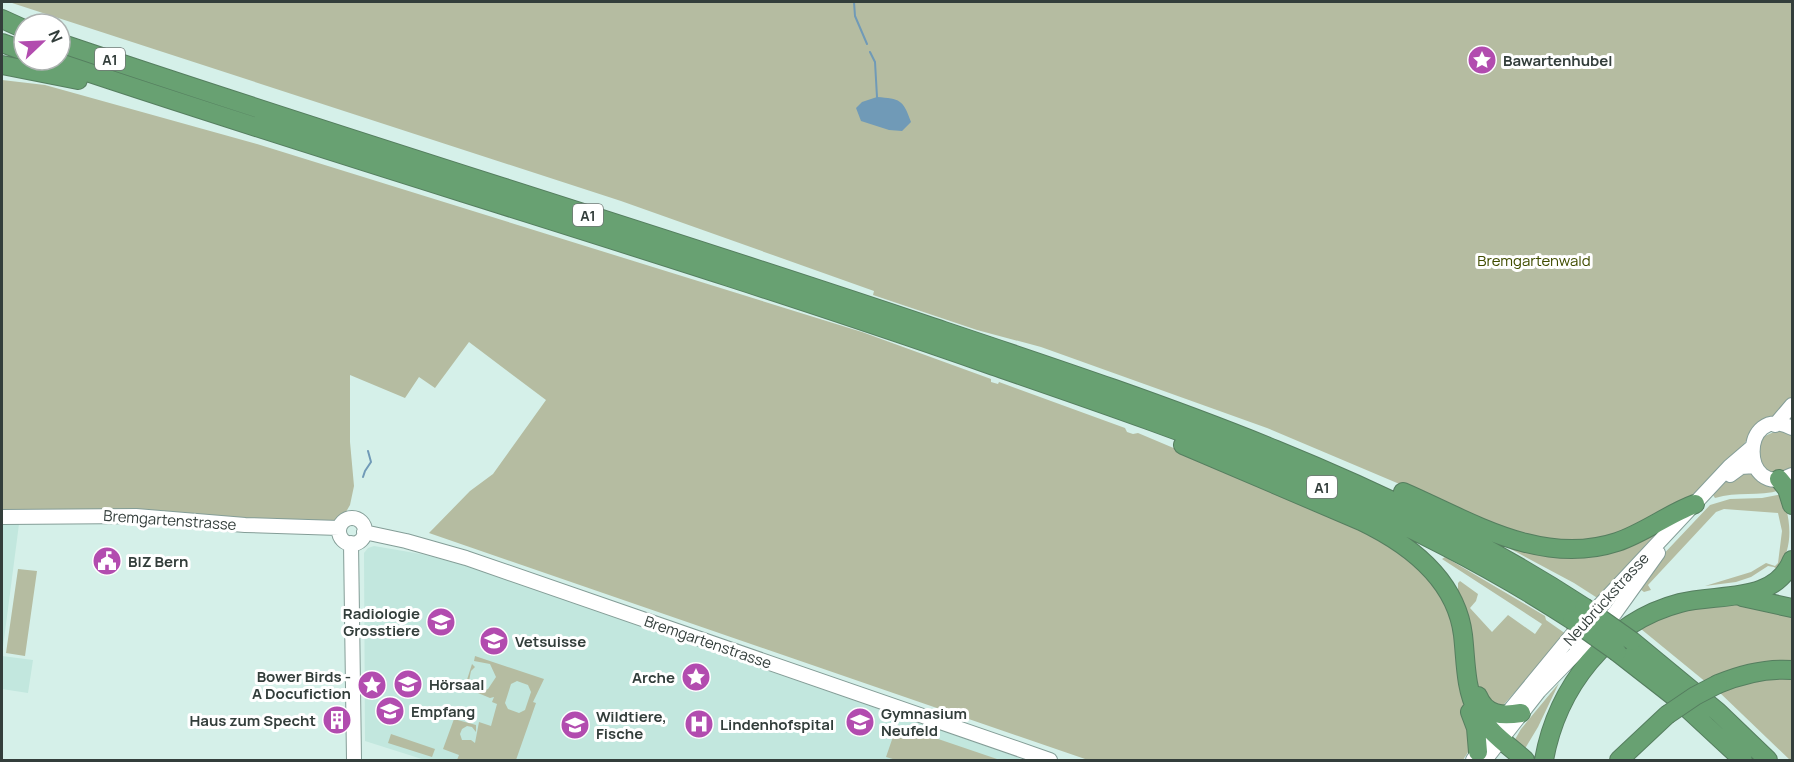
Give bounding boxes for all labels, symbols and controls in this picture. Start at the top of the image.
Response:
north arrow [12,12,72,72]
text: N [43,27,68,46]
place icon: Bawartenhubel [1466,44,1498,76]
road number: A1 [95,48,125,70]
place label: Bawartenhubel [1503,50,1613,71]
road number: A1 [573,204,603,226]
park label: Bremgartenwald [1477,250,1591,271]
road number: A1 [1307,476,1337,498]
street label: Bremgartenstrasse [103,505,237,535]
public building icon: BIZ Bern [91,545,123,577]
street label: Neubrückstrasse [1559,548,1654,650]
place label: BIZ Bern [128,551,189,572]
place label: Radiologie Grosstiere [343,603,420,641]
school or university icon: Radiologie Grosstiere [425,606,457,638]
street label: Bremgartenstrasse [642,610,775,674]
school or university icon: Vetsuisse [478,625,510,657]
place label: Vetsuisse [515,631,586,652]
place icon: Arche [680,661,712,693]
place label: Bower Birds - A Docufiction [252,666,351,704]
place label: Arche [632,667,675,688]
school or university icon: Hörsaal [392,668,424,700]
place icon: Bower Birds - A Docufiction [356,669,388,701]
place label: Hörsaal [429,674,484,695]
school or university icon: Empfang [374,695,406,727]
place label: Empfang [411,701,475,722]
place label: Gymnasium Neufeld [881,703,967,741]
building icon: Haus zum Specht [321,704,353,736]
place label: Wildtiere, Fische [596,706,667,744]
school or university icon: Gymnasium Neufeld [844,706,876,738]
hospital icon: Lindenhofspital [683,708,715,740]
school or university icon: Wildtiere, Fische [559,709,591,741]
place label: Haus zum Specht [190,710,316,731]
place label: Lindenhofspital [720,714,834,735]

